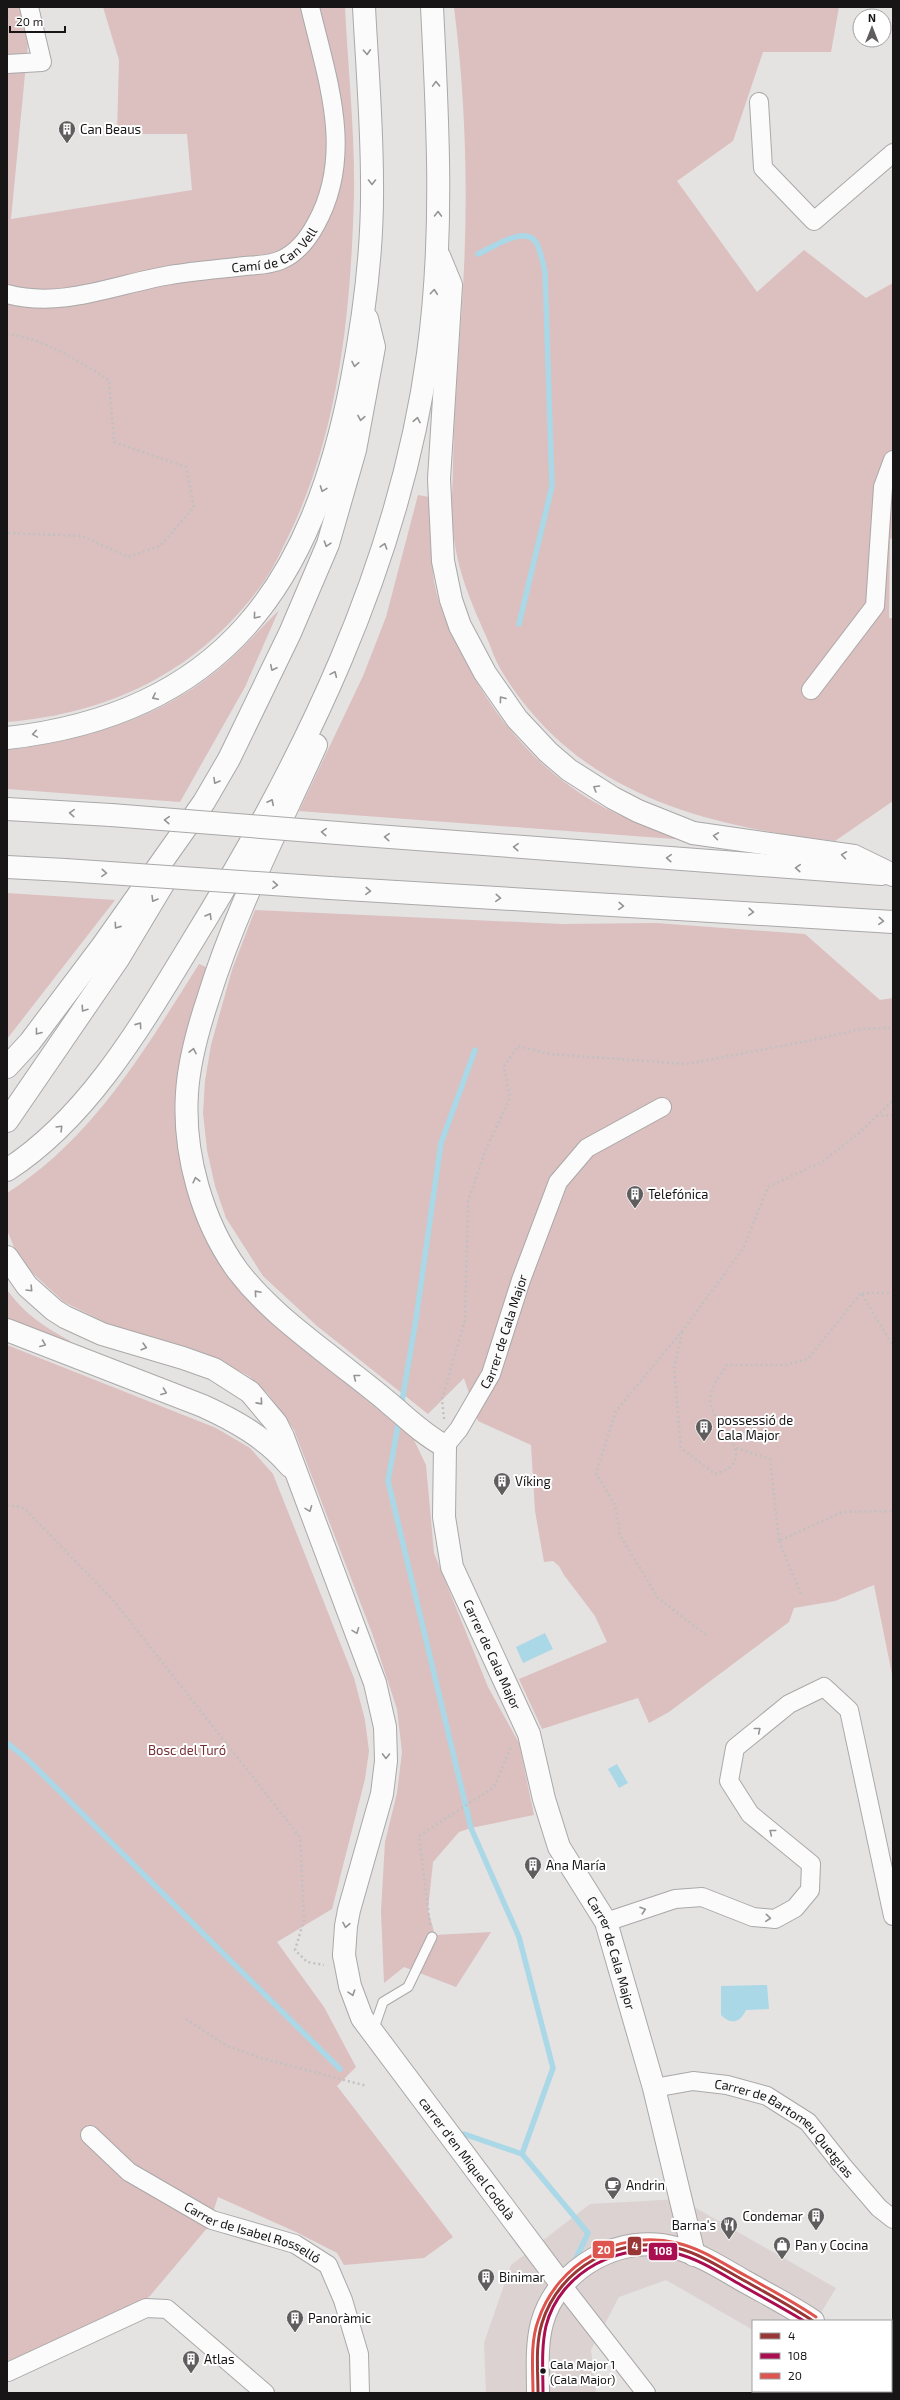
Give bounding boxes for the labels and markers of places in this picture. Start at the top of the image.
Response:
building icon: Can Beaus [57,119,77,144]
place label: Can Beaus [80,121,141,137]
building icon: Telefónica [625,1184,645,1209]
place label: Telefónica [648,1186,708,1202]
place label: possessió de Cala Major [717,1412,793,1443]
building icon: possessió de Cala Major [694,1417,714,1442]
building icon: Víking [492,1471,512,1496]
place label: Víking [515,1473,551,1489]
building icon: Ana María [523,1855,543,1880]
place label: Ana María [546,1857,606,1873]
cafe icon: Andrin [603,2175,623,2200]
place label: Andrin [626,2177,665,2193]
building icon: Condemar [806,2206,826,2231]
place label: Condemar [742,2208,803,2224]
restaurant icon: Barna's [719,2215,739,2240]
place label: Barna's [672,2217,716,2233]
shop icon: Pan y Cocina [772,2235,792,2260]
place label: Pan y Cocina [795,2237,868,2253]
building icon: Binimar [476,2267,496,2292]
place label: Binimar [499,2269,545,2285]
building icon: Panoràmic [285,2308,305,2333]
place label: Panoràmic [308,2310,371,2326]
building icon: Atlas [181,2349,201,2374]
place label: Atlas [204,2351,235,2367]
place label: Cala Major 1 (Cala Major) [550,2357,615,2387]
marker: Cala Major 1 (Cala Major) [538,2366,548,2376]

